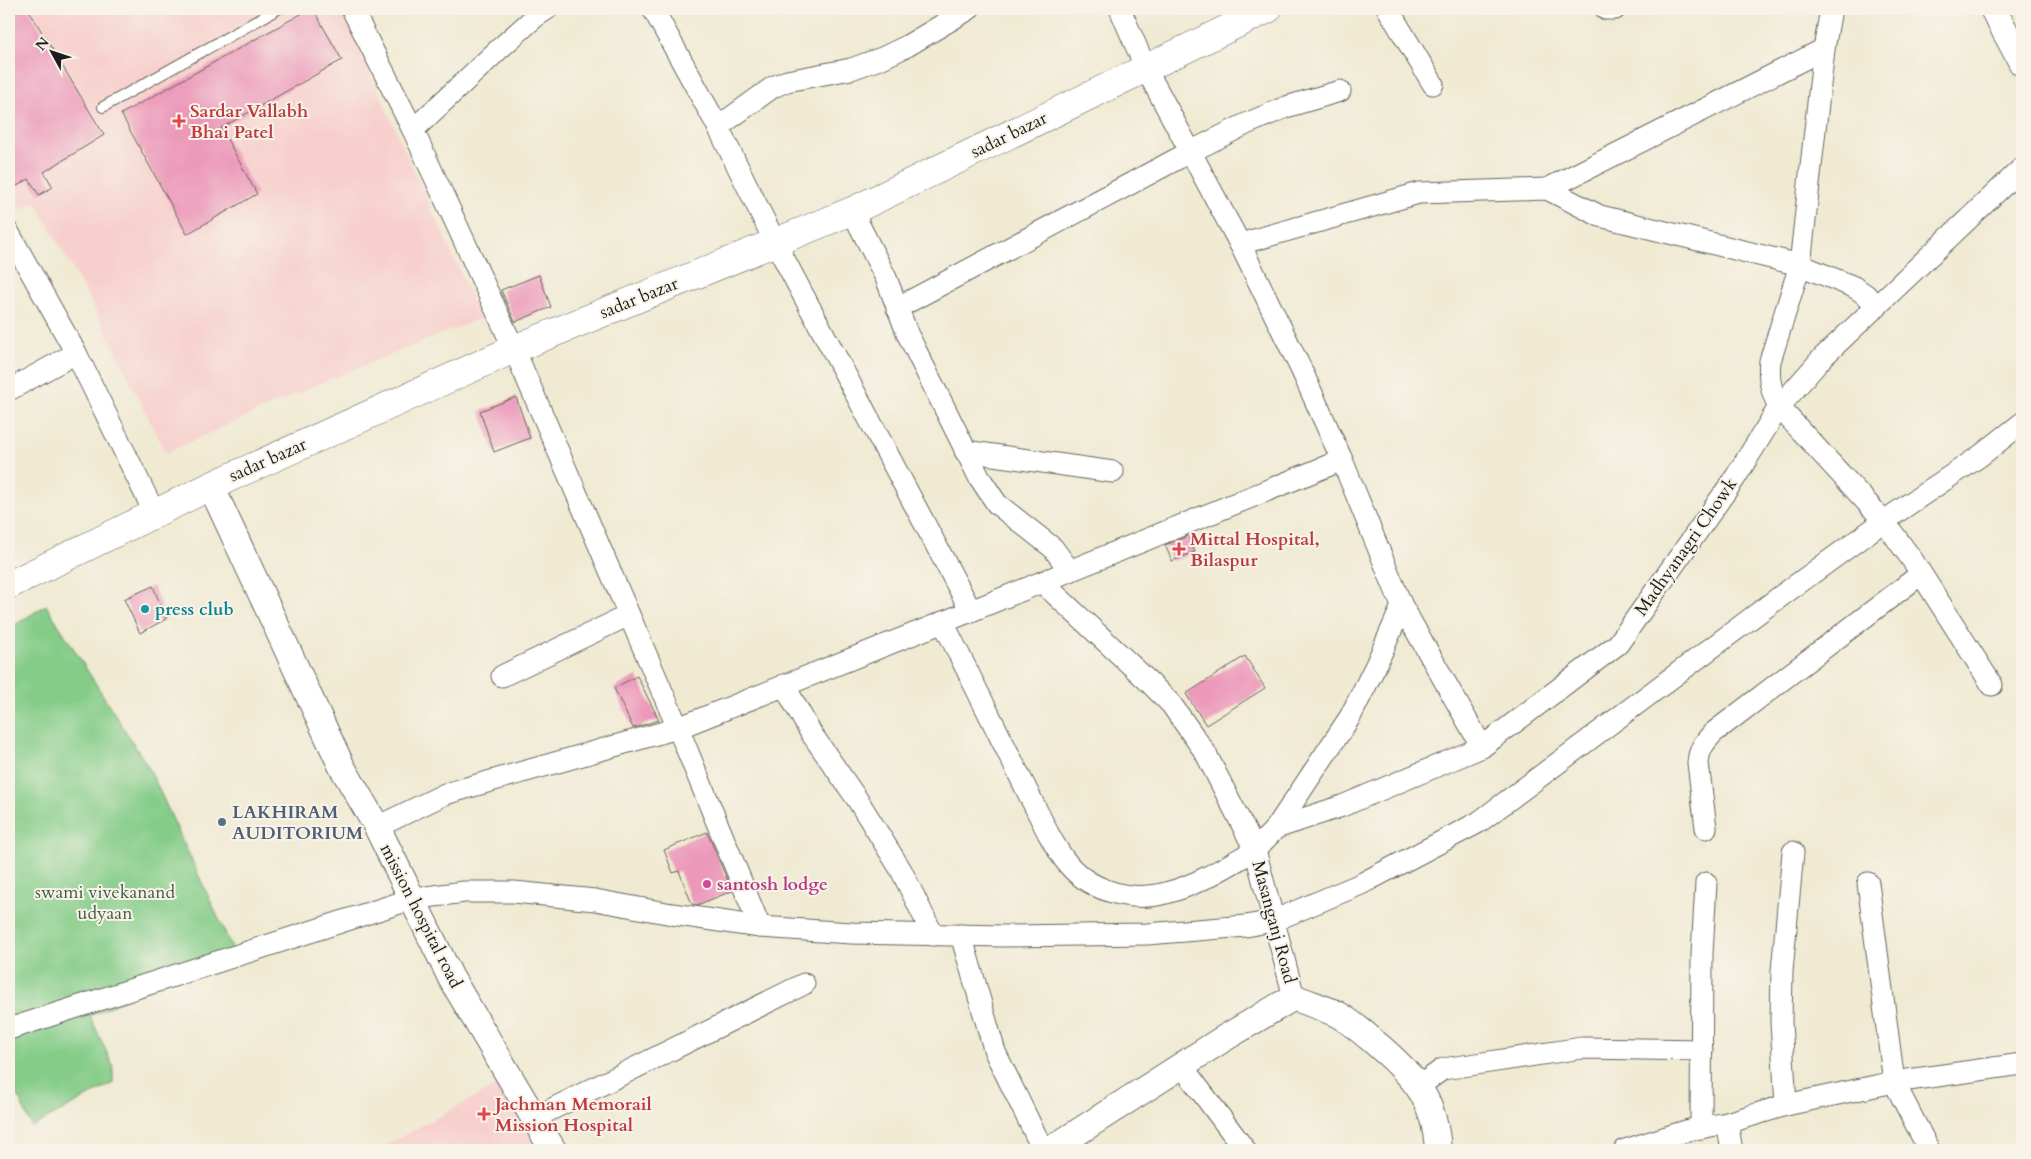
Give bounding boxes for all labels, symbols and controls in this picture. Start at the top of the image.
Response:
north arrow [28,28,78,78]
text: N [31,33,54,55]
place label: Sardar Vallabh Bhai Patel [190,99,308,145]
street label: sadar bazar [966,106,1052,164]
marker: Sardar Vallabh Bhai Patel [172,114,186,128]
street label: sadar bazar [596,271,682,325]
street label: sadar bazar [225,432,311,488]
street label: Madhyanagri Chowk [1629,473,1743,621]
place label: Mittal Hospital, Bilaspur [1190,527,1320,573]
marker: Mittal Hospital, Bilaspur [1172,542,1186,556]
place label: press club [155,597,234,622]
marker: press club [139,603,151,615]
place label: LAKHIRAM AUDITORIUM [232,800,364,846]
marker: LAKHIRAM AUDITORIUM [216,816,228,828]
street label: mission hospital road [374,839,468,993]
street label: Masanganj Road [1246,858,1303,987]
place label: santosh lodge [717,872,828,897]
marker: santosh lodge [701,878,713,890]
park label: swami vivekanand udyaan [35,880,175,926]
place label: Jachman Memorail Mission Hospital [492,1092,652,1138]
marker: Jachman Memorail Mission Hospital [477,1107,491,1121]

